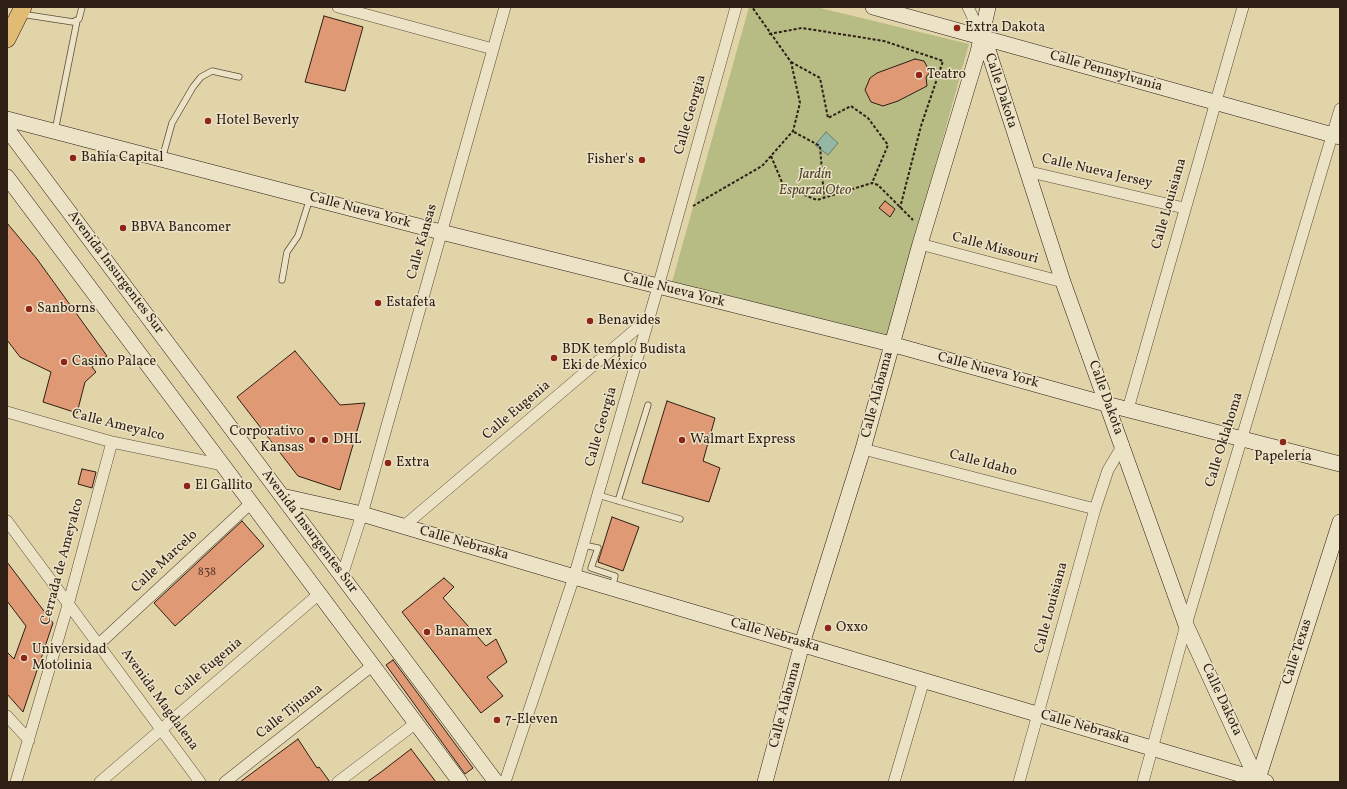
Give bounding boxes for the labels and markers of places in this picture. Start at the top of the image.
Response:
place label: Extra Dakota [965,20,1045,36]
marker: Extra Dakota [952,23,962,33]
place label: Teatro [927,67,966,83]
marker: Teatro [914,70,924,80]
place label: Hotel Beverly [216,113,299,129]
marker: Hotel Beverly [203,116,213,126]
place label: Bahía Capital [81,150,163,166]
place label: Fisher's [587,152,634,168]
marker: Bahía Capital [68,153,78,163]
marker: Fisher's [637,155,647,165]
place label: BBVA Bancomer [131,220,231,236]
marker: BBVA Bancomer [118,223,128,233]
place label: Estafeta [386,295,436,311]
marker: Estafeta [373,298,383,308]
place label: Sanborns [37,301,95,317]
marker: Sanborns [24,304,34,314]
place label: Benavides [598,313,660,329]
marker: Benavides [585,316,595,326]
place label: BDK templo Budista Eki de México [562,342,686,374]
marker: BDK templo Budista Eki de México [549,353,559,363]
place label: Casino Palace [72,354,156,370]
marker: Casino Palace [59,357,69,367]
place label: Corporativo Kansas [230,424,304,456]
place label: DHL [333,432,362,448]
place label: Walmart Express [690,432,795,448]
marker: Corporativo Kansas [307,435,317,445]
marker: DHL [320,435,330,445]
marker: Walmart Express [677,435,687,445]
marker: Papelería [1278,437,1288,447]
place label: Papelería [1254,449,1312,465]
place label: Extra [396,455,429,471]
marker: Extra [383,458,393,468]
place label: El Gallito [195,478,252,494]
marker: El Gallito [182,481,192,491]
place label: Oxxo [836,620,868,636]
marker: Oxxo [823,623,833,633]
place label: Banamex [435,624,492,640]
marker: Banamex [422,627,432,637]
place label: Universidad Motolinia [32,642,107,674]
marker: Universidad Motolinia [19,653,29,663]
place label: 7-Eleven [505,712,558,728]
marker: 7-Eleven [492,715,502,725]

